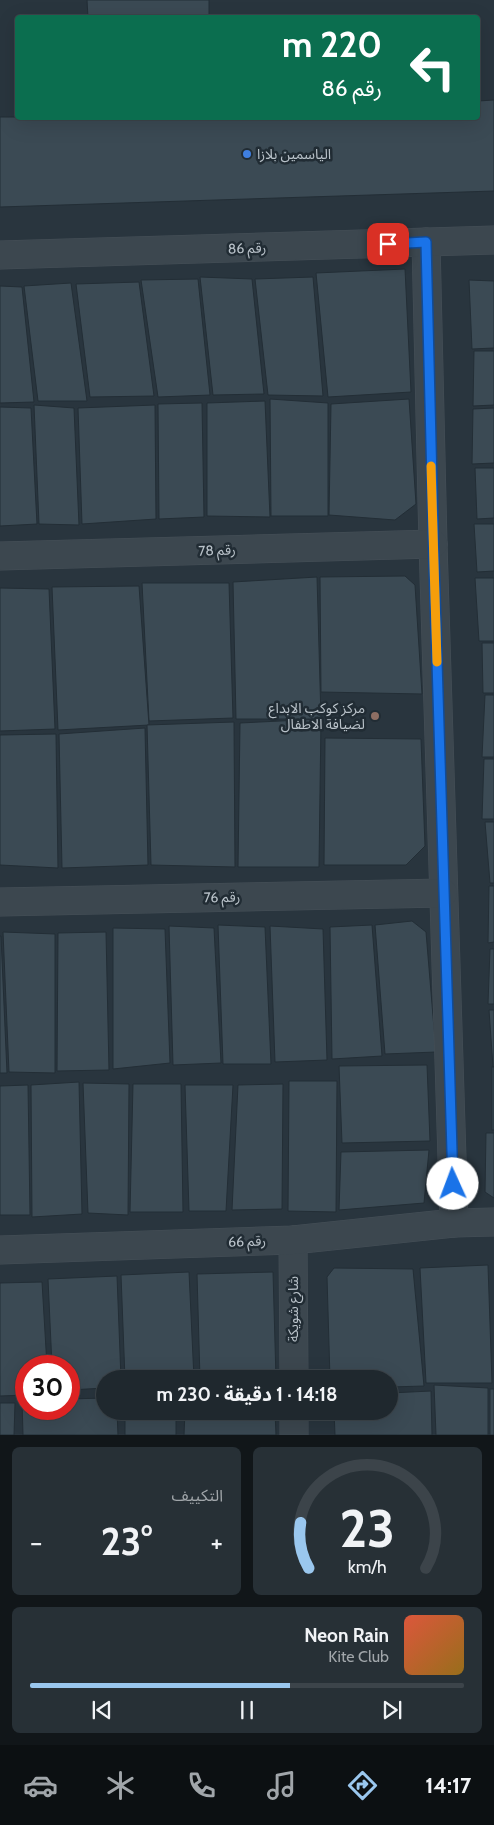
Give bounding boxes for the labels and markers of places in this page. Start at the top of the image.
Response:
place label: الياسمين بلازا [257,145,331,163]
marker: الياسمين بلازا [241,148,253,160]
pin [367,223,409,265]
place label: مركز كوكب الابداع لضيافة الاطفال [268,699,365,733]
marker: مركز كوكب الابداع لضيافة الاطفال [369,710,381,722]

